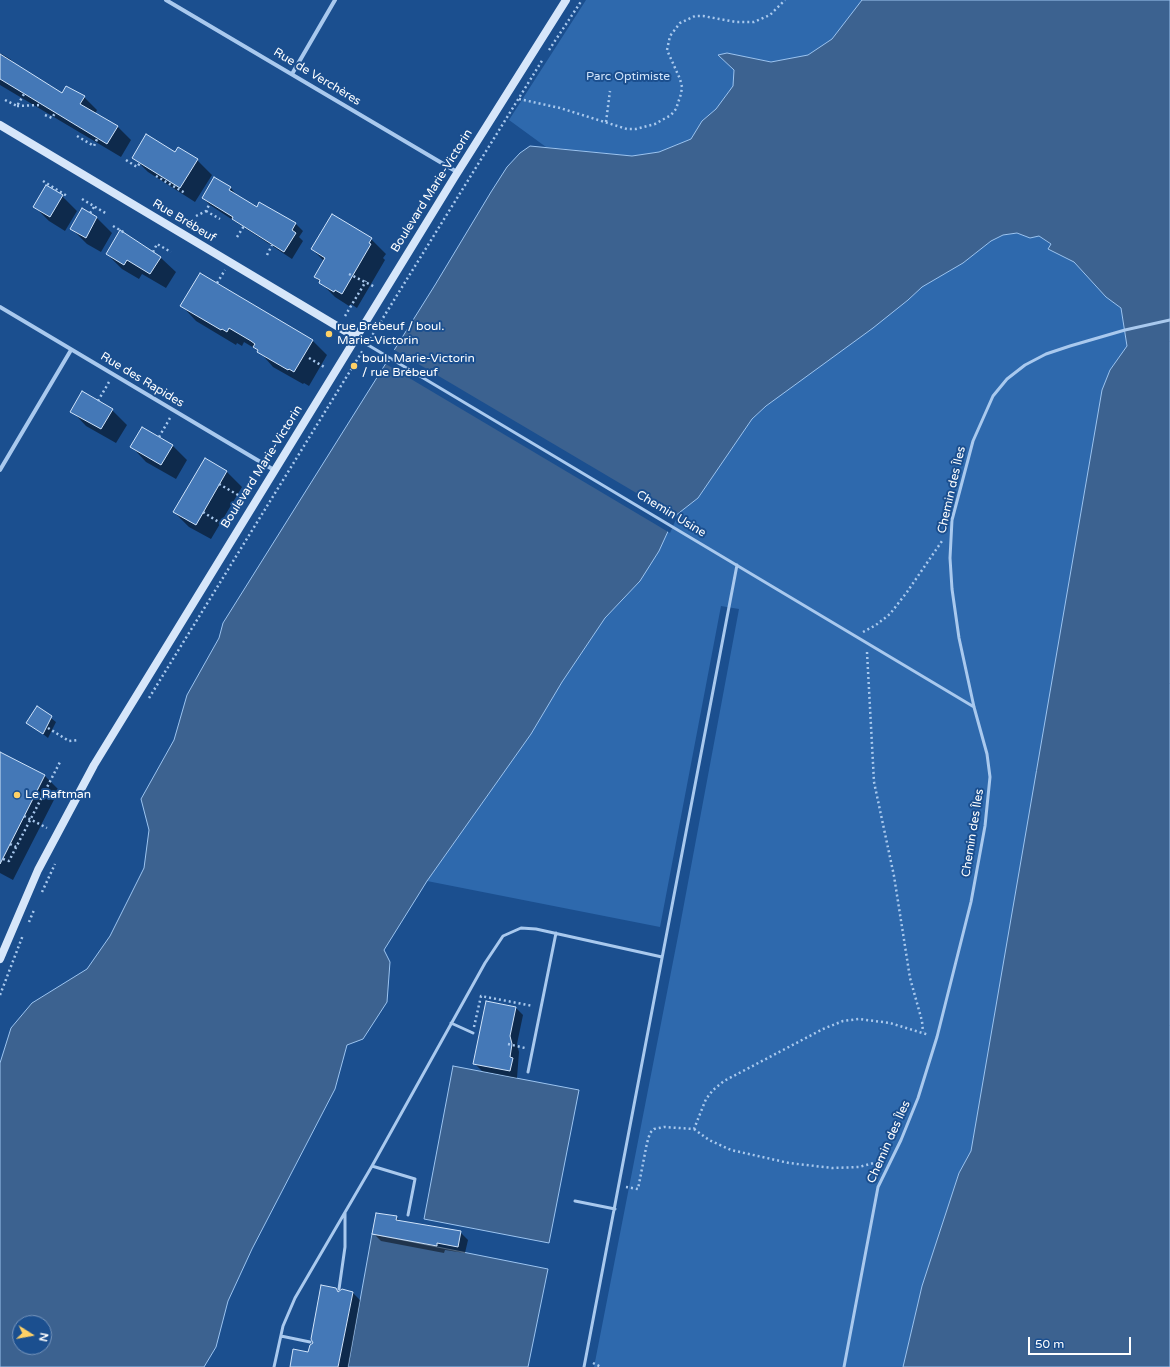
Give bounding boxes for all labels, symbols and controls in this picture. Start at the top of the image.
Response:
street label: Rue de Verchères [271,45,363,109]
park label: Parc Optimiste [586,70,670,84]
street label: Boulevard Marie-Victorin [388,127,476,255]
street label: Rue Brébeuf [150,196,218,246]
place label: rue Brébeuf / boul. Marie-Victorin [337,320,444,348]
marker: rue Brébeuf / boul. Marie-Victorin [324,329,334,339]
street label: Rue des Rapides [98,349,186,411]
place label: boul. Marie-Victorin / rue Brébeuf [362,352,475,380]
marker: boul. Marie-Victorin / rue Brébeuf [349,361,359,371]
street label: Boulevard Marie-Victorin [218,403,306,531]
street label: Chemin des Îles [935,445,969,535]
street label: Chemin Usine [634,488,708,540]
place label: Le Raftman [25,788,91,802]
street label: Chemin des Îles [959,788,987,878]
marker: Le Raftman [12,790,22,800]
street label: Chemin des Îles [864,1098,914,1186]
north arrow [12,1315,52,1355]
scale bar [1030,1329,1133,1355]
text: N [36,1332,51,1343]
text: 50 m [1035,1337,1064,1351]

